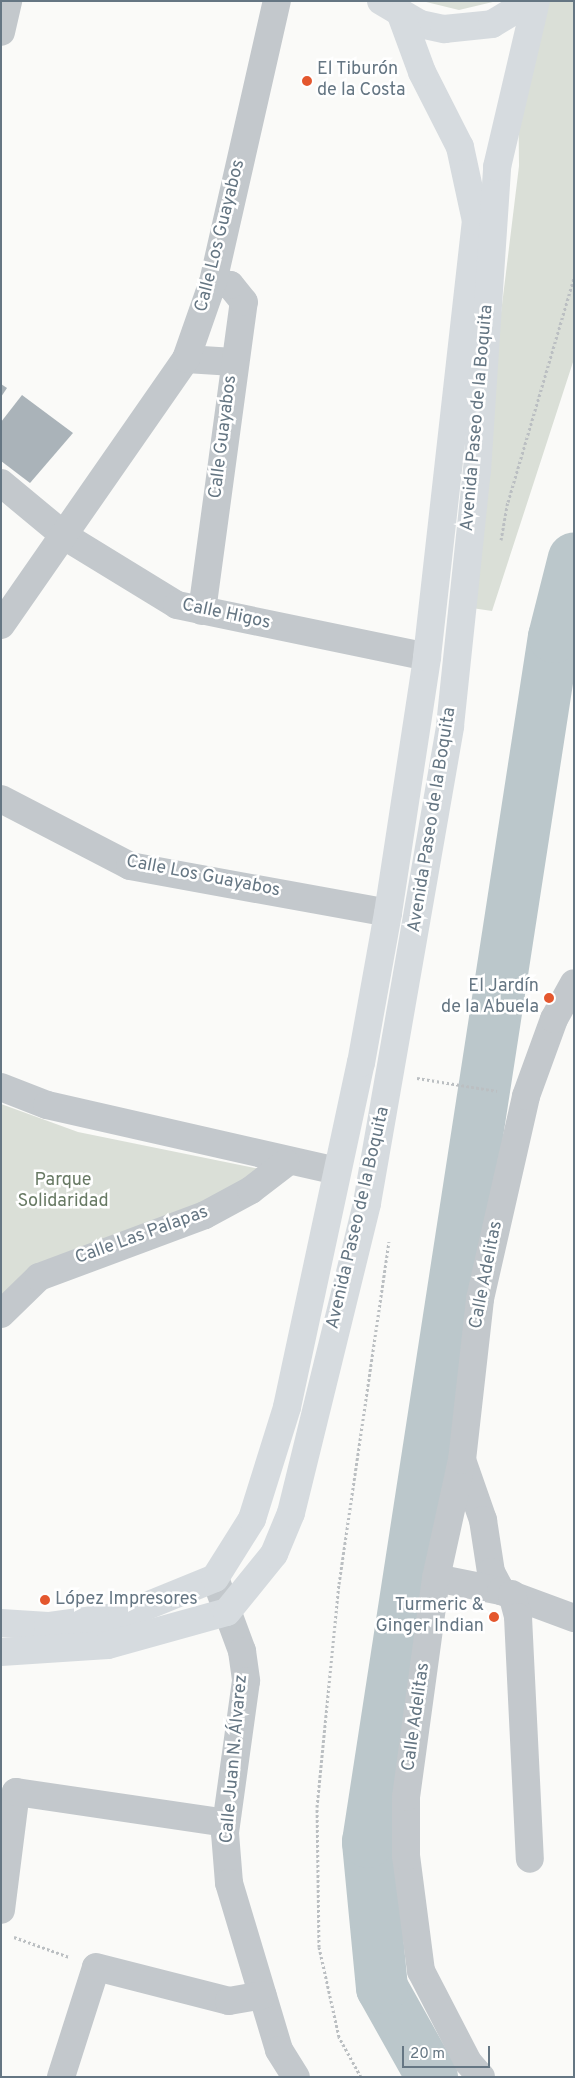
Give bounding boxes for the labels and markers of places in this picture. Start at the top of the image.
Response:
place label: El Tiburón de la Costa [317,60,405,102]
marker: El Tiburón de la Costa [301,75,313,87]
place label: El Jardín de la Abuela [440,977,539,1020]
marker: El Jardín de la Abuela [543,992,555,1004]
place label: López Impresores [55,1589,198,1611]
marker: López Impresores [39,1594,51,1606]
place label: Turmeric & Ginger Indian [375,1596,484,1638]
marker: Turmeric & Ginger Indian [488,1611,500,1623]

